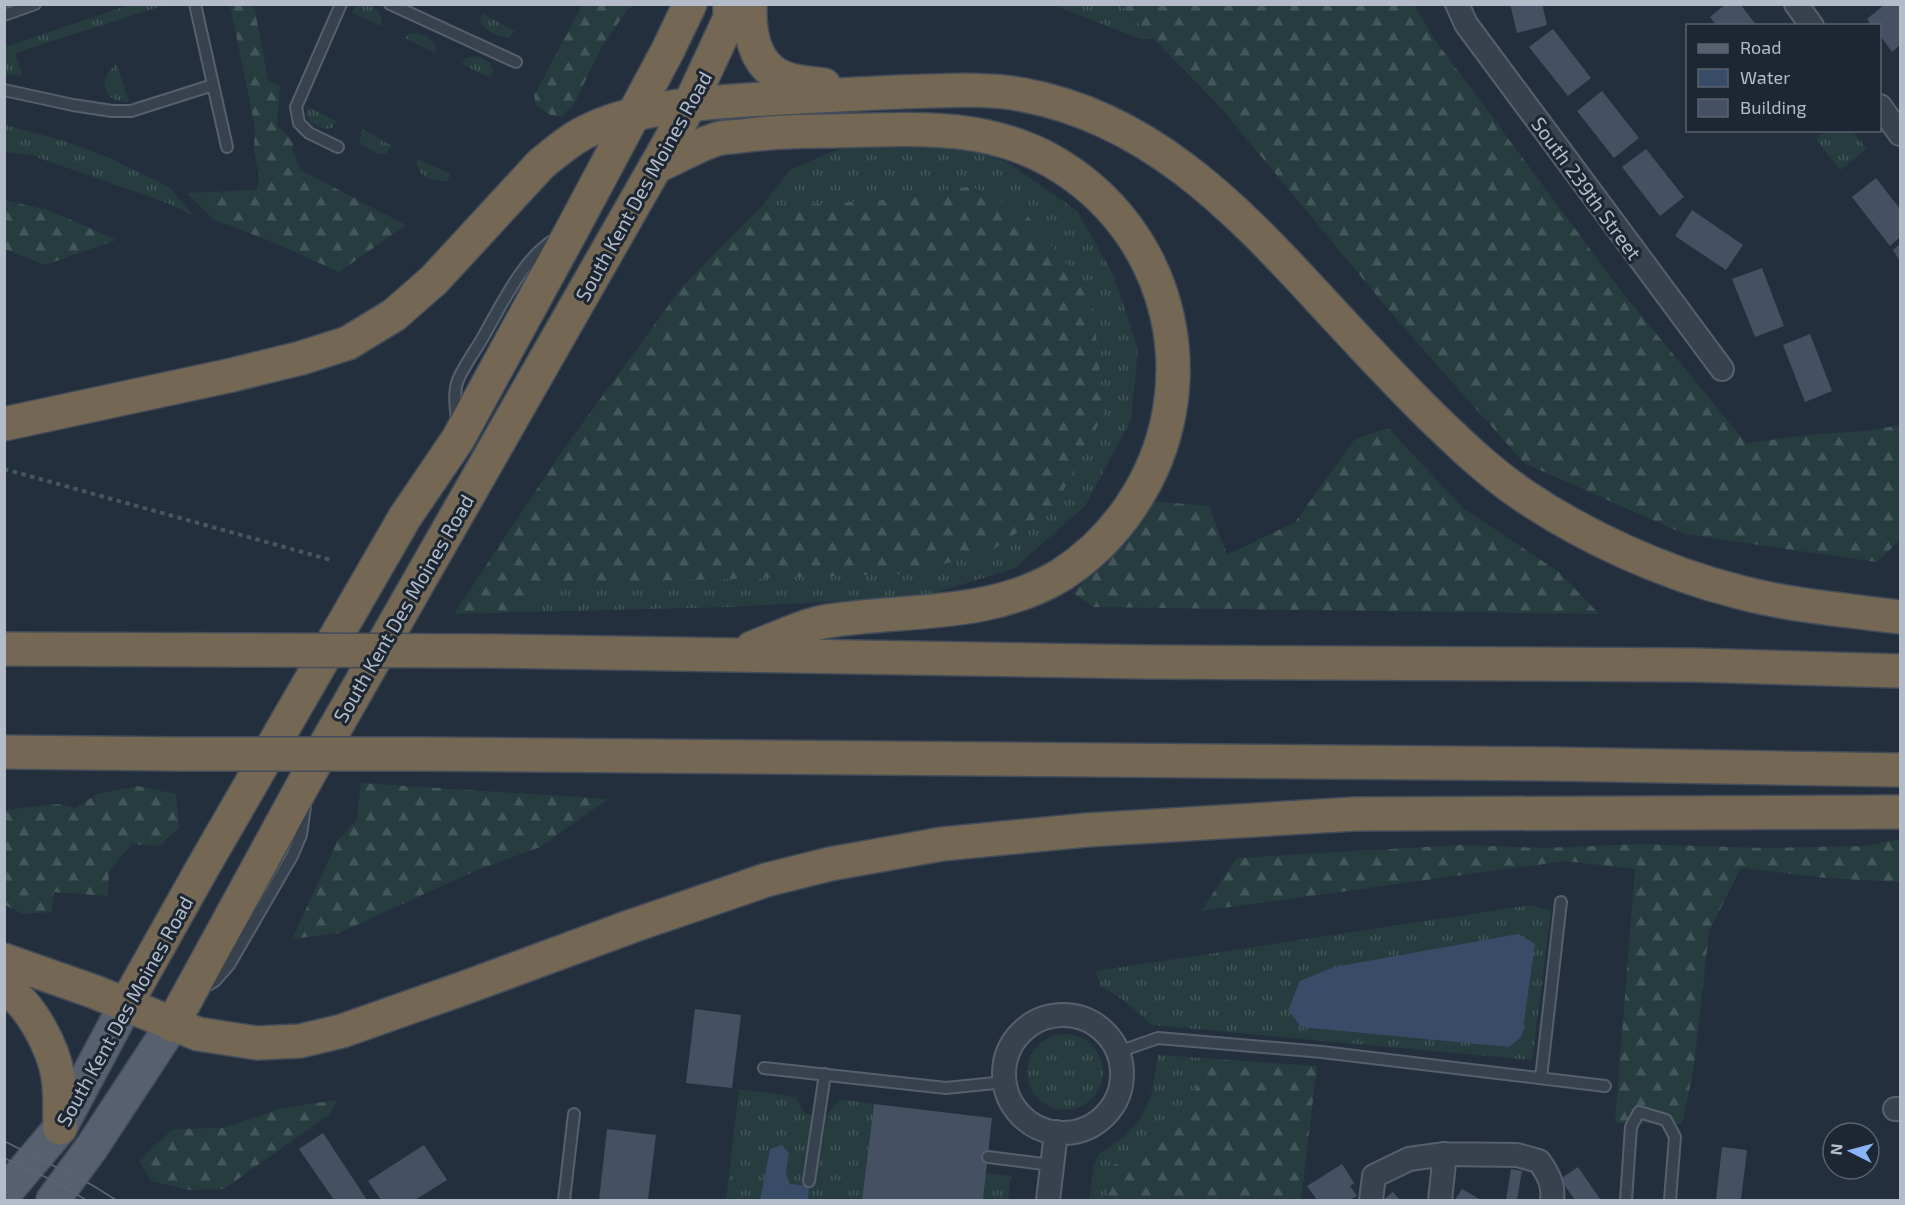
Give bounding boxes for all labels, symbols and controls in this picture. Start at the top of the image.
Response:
legend [1686,24,1881,132]
text: Road [1740,36,1781,58]
text: Water [1740,66,1790,88]
street label: South Kent Des Moines Road [570,67,716,305]
text: Building [1740,96,1807,118]
street label: South 239th Street [1527,112,1647,264]
street label: South Kent Des Moines Road [328,490,478,726]
street label: South Kent Des Moines Road [51,892,197,1130]
north arrow [1821,1121,1881,1181]
text: N [1826,1143,1846,1156]

